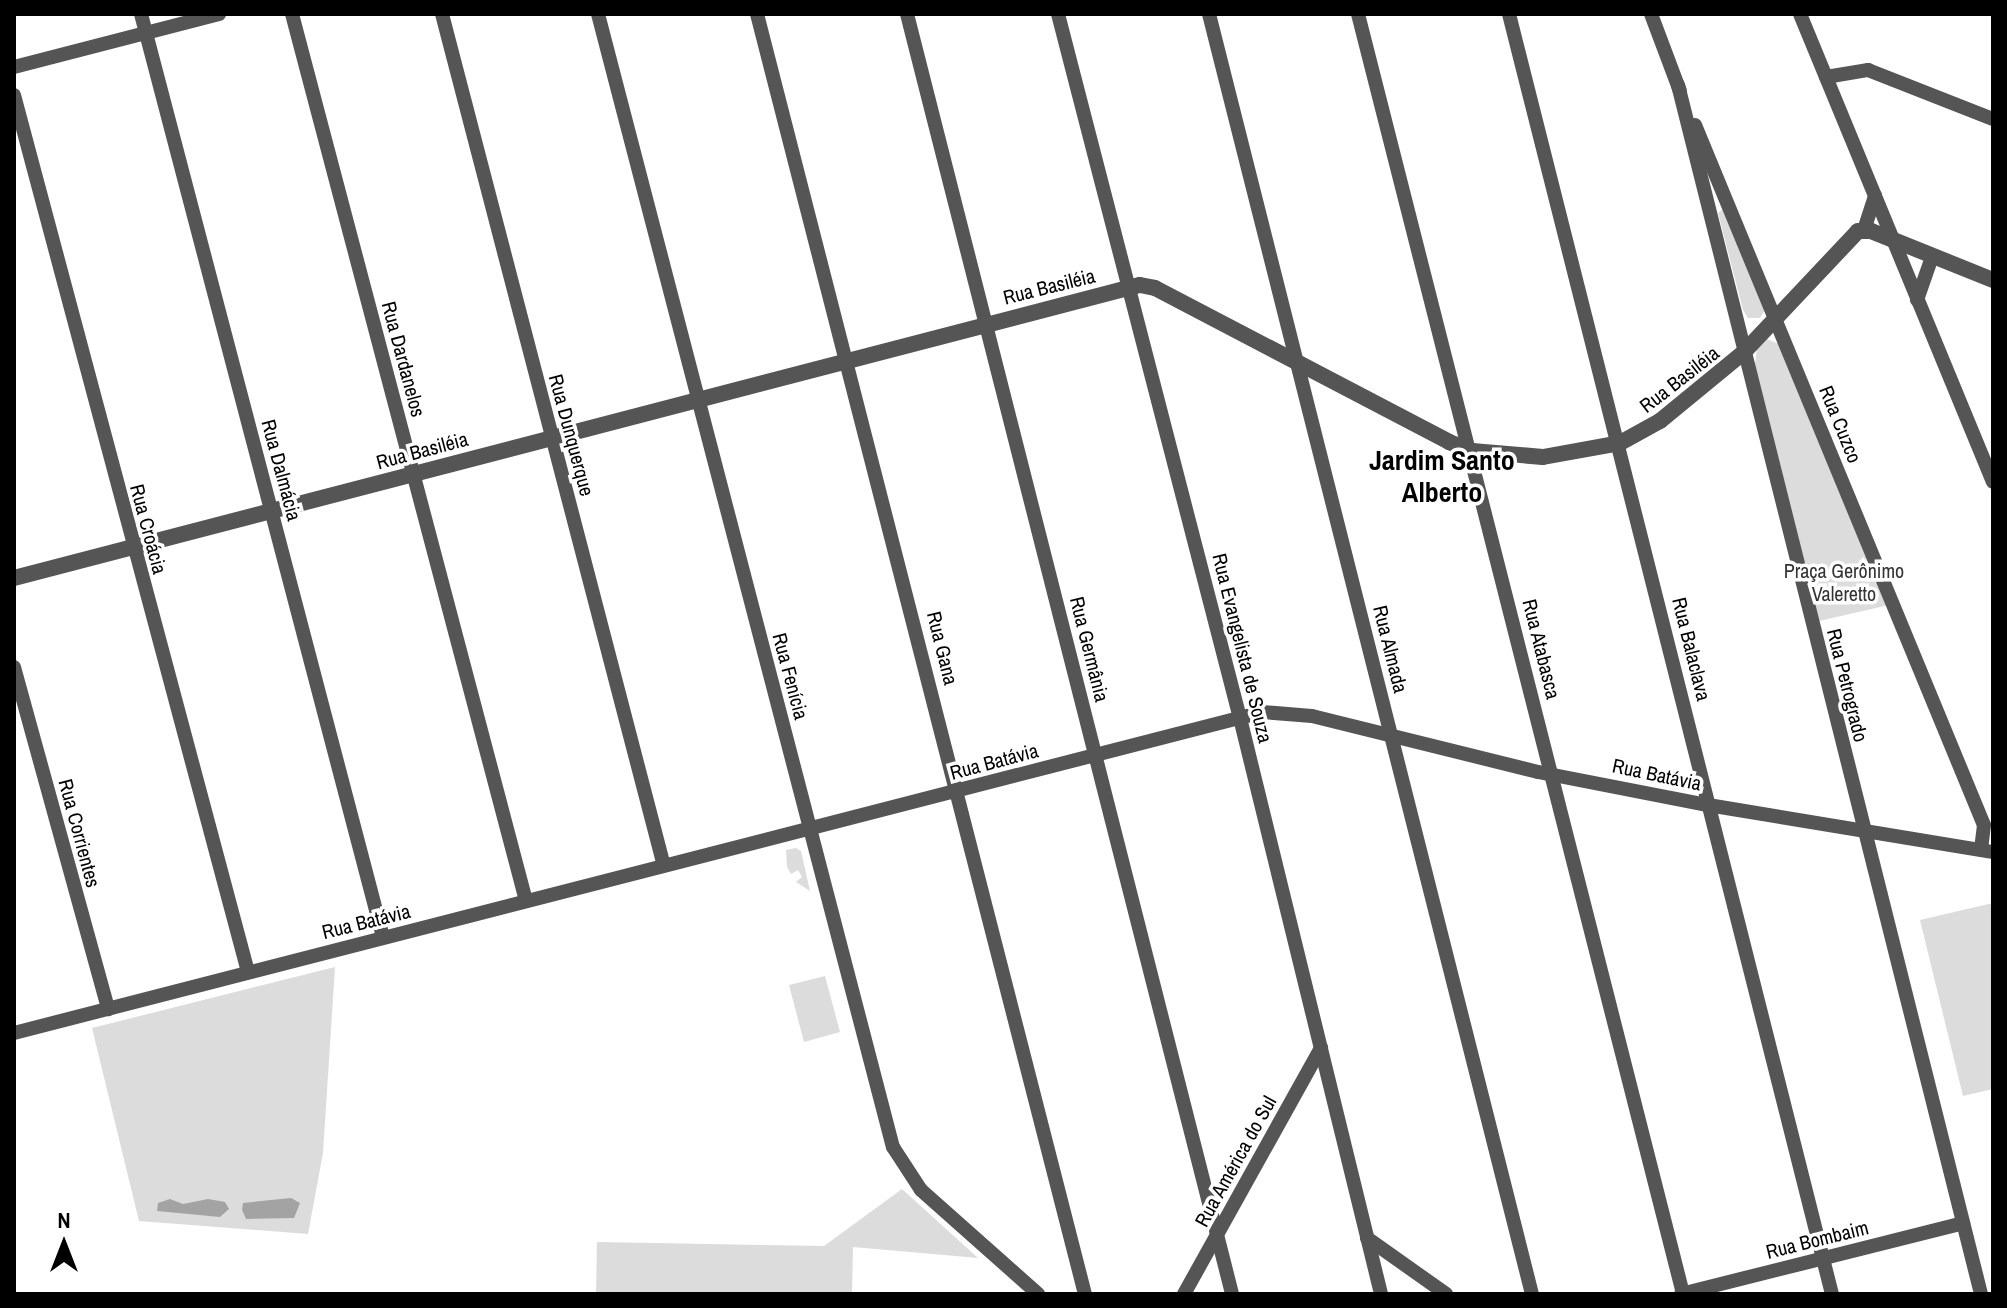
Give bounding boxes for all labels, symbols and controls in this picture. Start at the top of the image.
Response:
street label: Rua Basiléia [1001,263,1097,309]
street label: Rua Dardanelos [377,299,431,419]
street label: Rua Basiléia [1635,341,1723,417]
street label: Rua Dunquerque [544,372,600,498]
street label: Rua Cuzco [1815,382,1867,466]
street label: Rua Dalmácia [257,417,307,523]
street label: Rua Basiléia [374,426,470,474]
district label: Jardim Santo Alberto [1369,443,1515,509]
street label: Rua Croácia [125,481,173,577]
street label: Rua Evangelista de Souza [1208,551,1278,745]
park label: Praça Gerônimo Valeretto [1784,558,1904,605]
street label: Rua Germânia [1065,594,1115,704]
street label: Rua Balaclava [1668,595,1716,703]
street label: Rua Atabasca [1518,596,1566,702]
street label: Rua Almada [1368,602,1414,696]
street label: Rua Gana [922,609,964,687]
street label: Rua Petrogrado [1822,626,1874,744]
street label: Rua Fenícia [768,630,814,722]
street label: Rua Batávia [947,738,1041,784]
street label: Rua Batávia [1610,753,1704,795]
street label: Rua Corrientes [54,776,106,890]
street label: Rua Batávia [319,898,413,944]
street label: Rua América do Sul [1189,1091,1281,1231]
north arrow [24,1204,104,1284]
text: N [57,1205,71,1235]
street label: Rua Bombaim [1763,1215,1871,1263]

